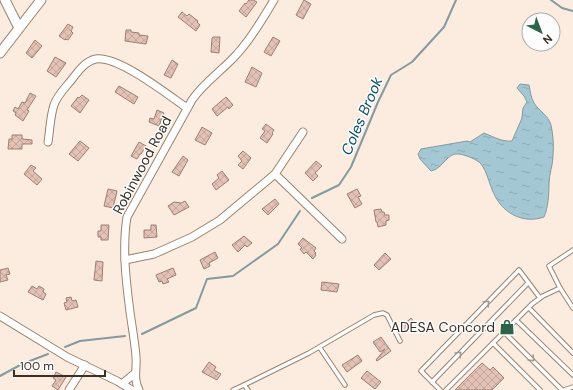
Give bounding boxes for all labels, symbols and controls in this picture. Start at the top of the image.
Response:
north arrow [521,12,561,52]
text: N [540,32,555,47]
water label: Coles Brook [337,73,388,158]
street label: Robinwood Road [109,113,175,217]
one-way arrow [482,300,490,308]
place label: ADESA Concord [391,318,495,336]
shop icon: ADESA Concord [498,318,516,336]
one-way arrow [454,351,462,359]
scale bar [14,352,105,378]
one-way arrow [527,354,535,362]
text: 100 m [20,358,54,374]

